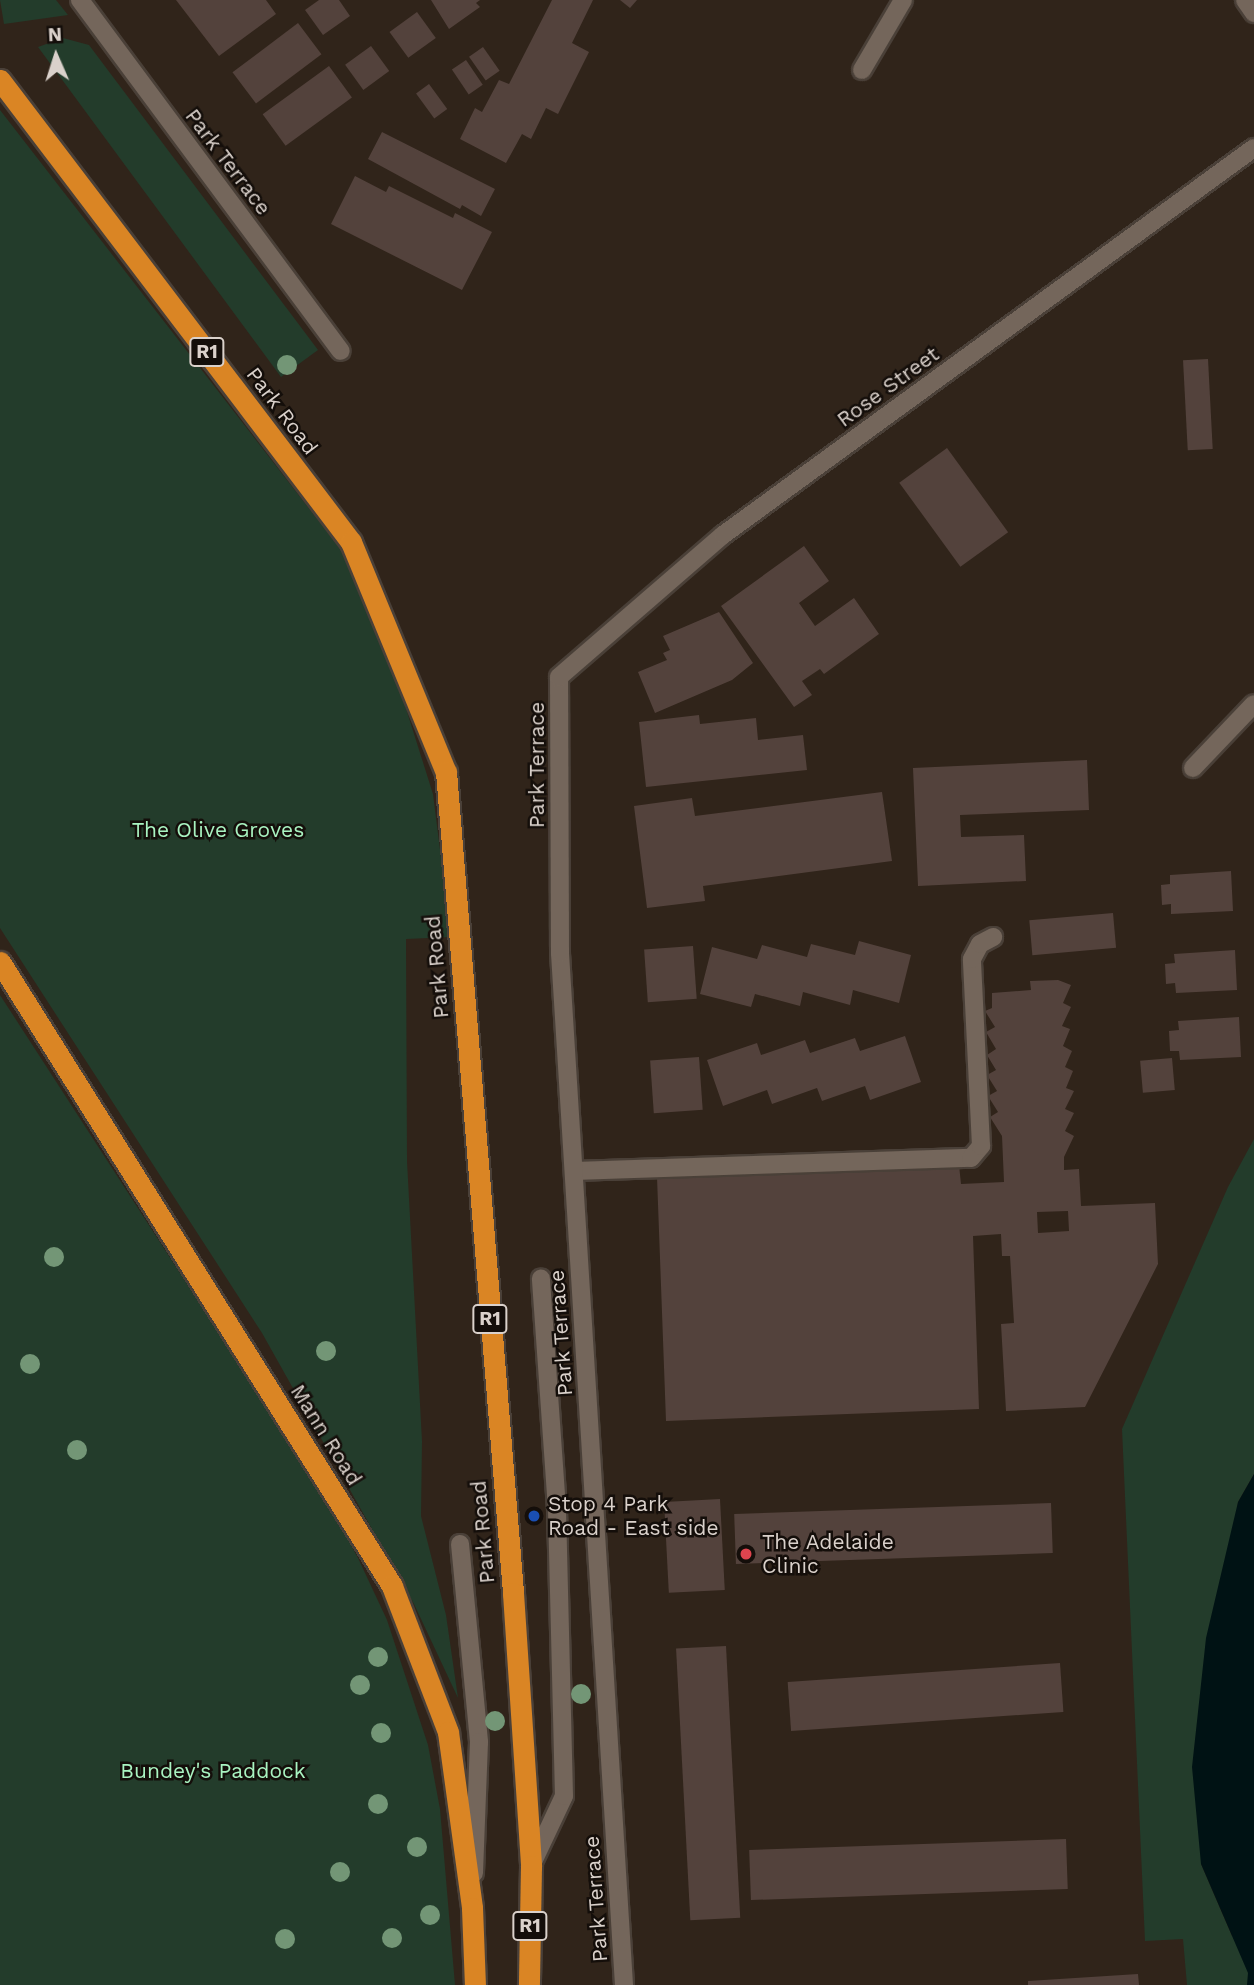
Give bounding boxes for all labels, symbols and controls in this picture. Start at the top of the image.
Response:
north arrow [21,21,91,91]
text: N [47,23,63,46]
street label: Park Terrace [180,104,276,220]
road number: R1 [188,336,226,368]
street label: Rose Street [832,342,944,432]
street label: Park Road [241,362,323,460]
street label: Park Terrace [524,701,550,829]
park label: The Olive Groves [132,817,304,843]
street label: Park Road [420,914,454,1020]
street label: Park Terrace [544,1269,578,1397]
road number: R1 [471,1303,509,1334]
street label: Mann Road [285,1380,367,1490]
street label: Park Road [466,1479,500,1585]
place label: Stop 4 Park Road - East side [548,1491,719,1541]
marker: Stop 4 Park Road - East side [526,1508,542,1524]
place label: The Adelaide Clinic [762,1529,895,1579]
marker: The Adelaide Clinic [736,1544,756,1564]
park label: Bundey's Paddock [120,1758,306,1784]
street label: Park Terrace [579,1835,613,1963]
road number: R1 [511,1910,549,1942]

